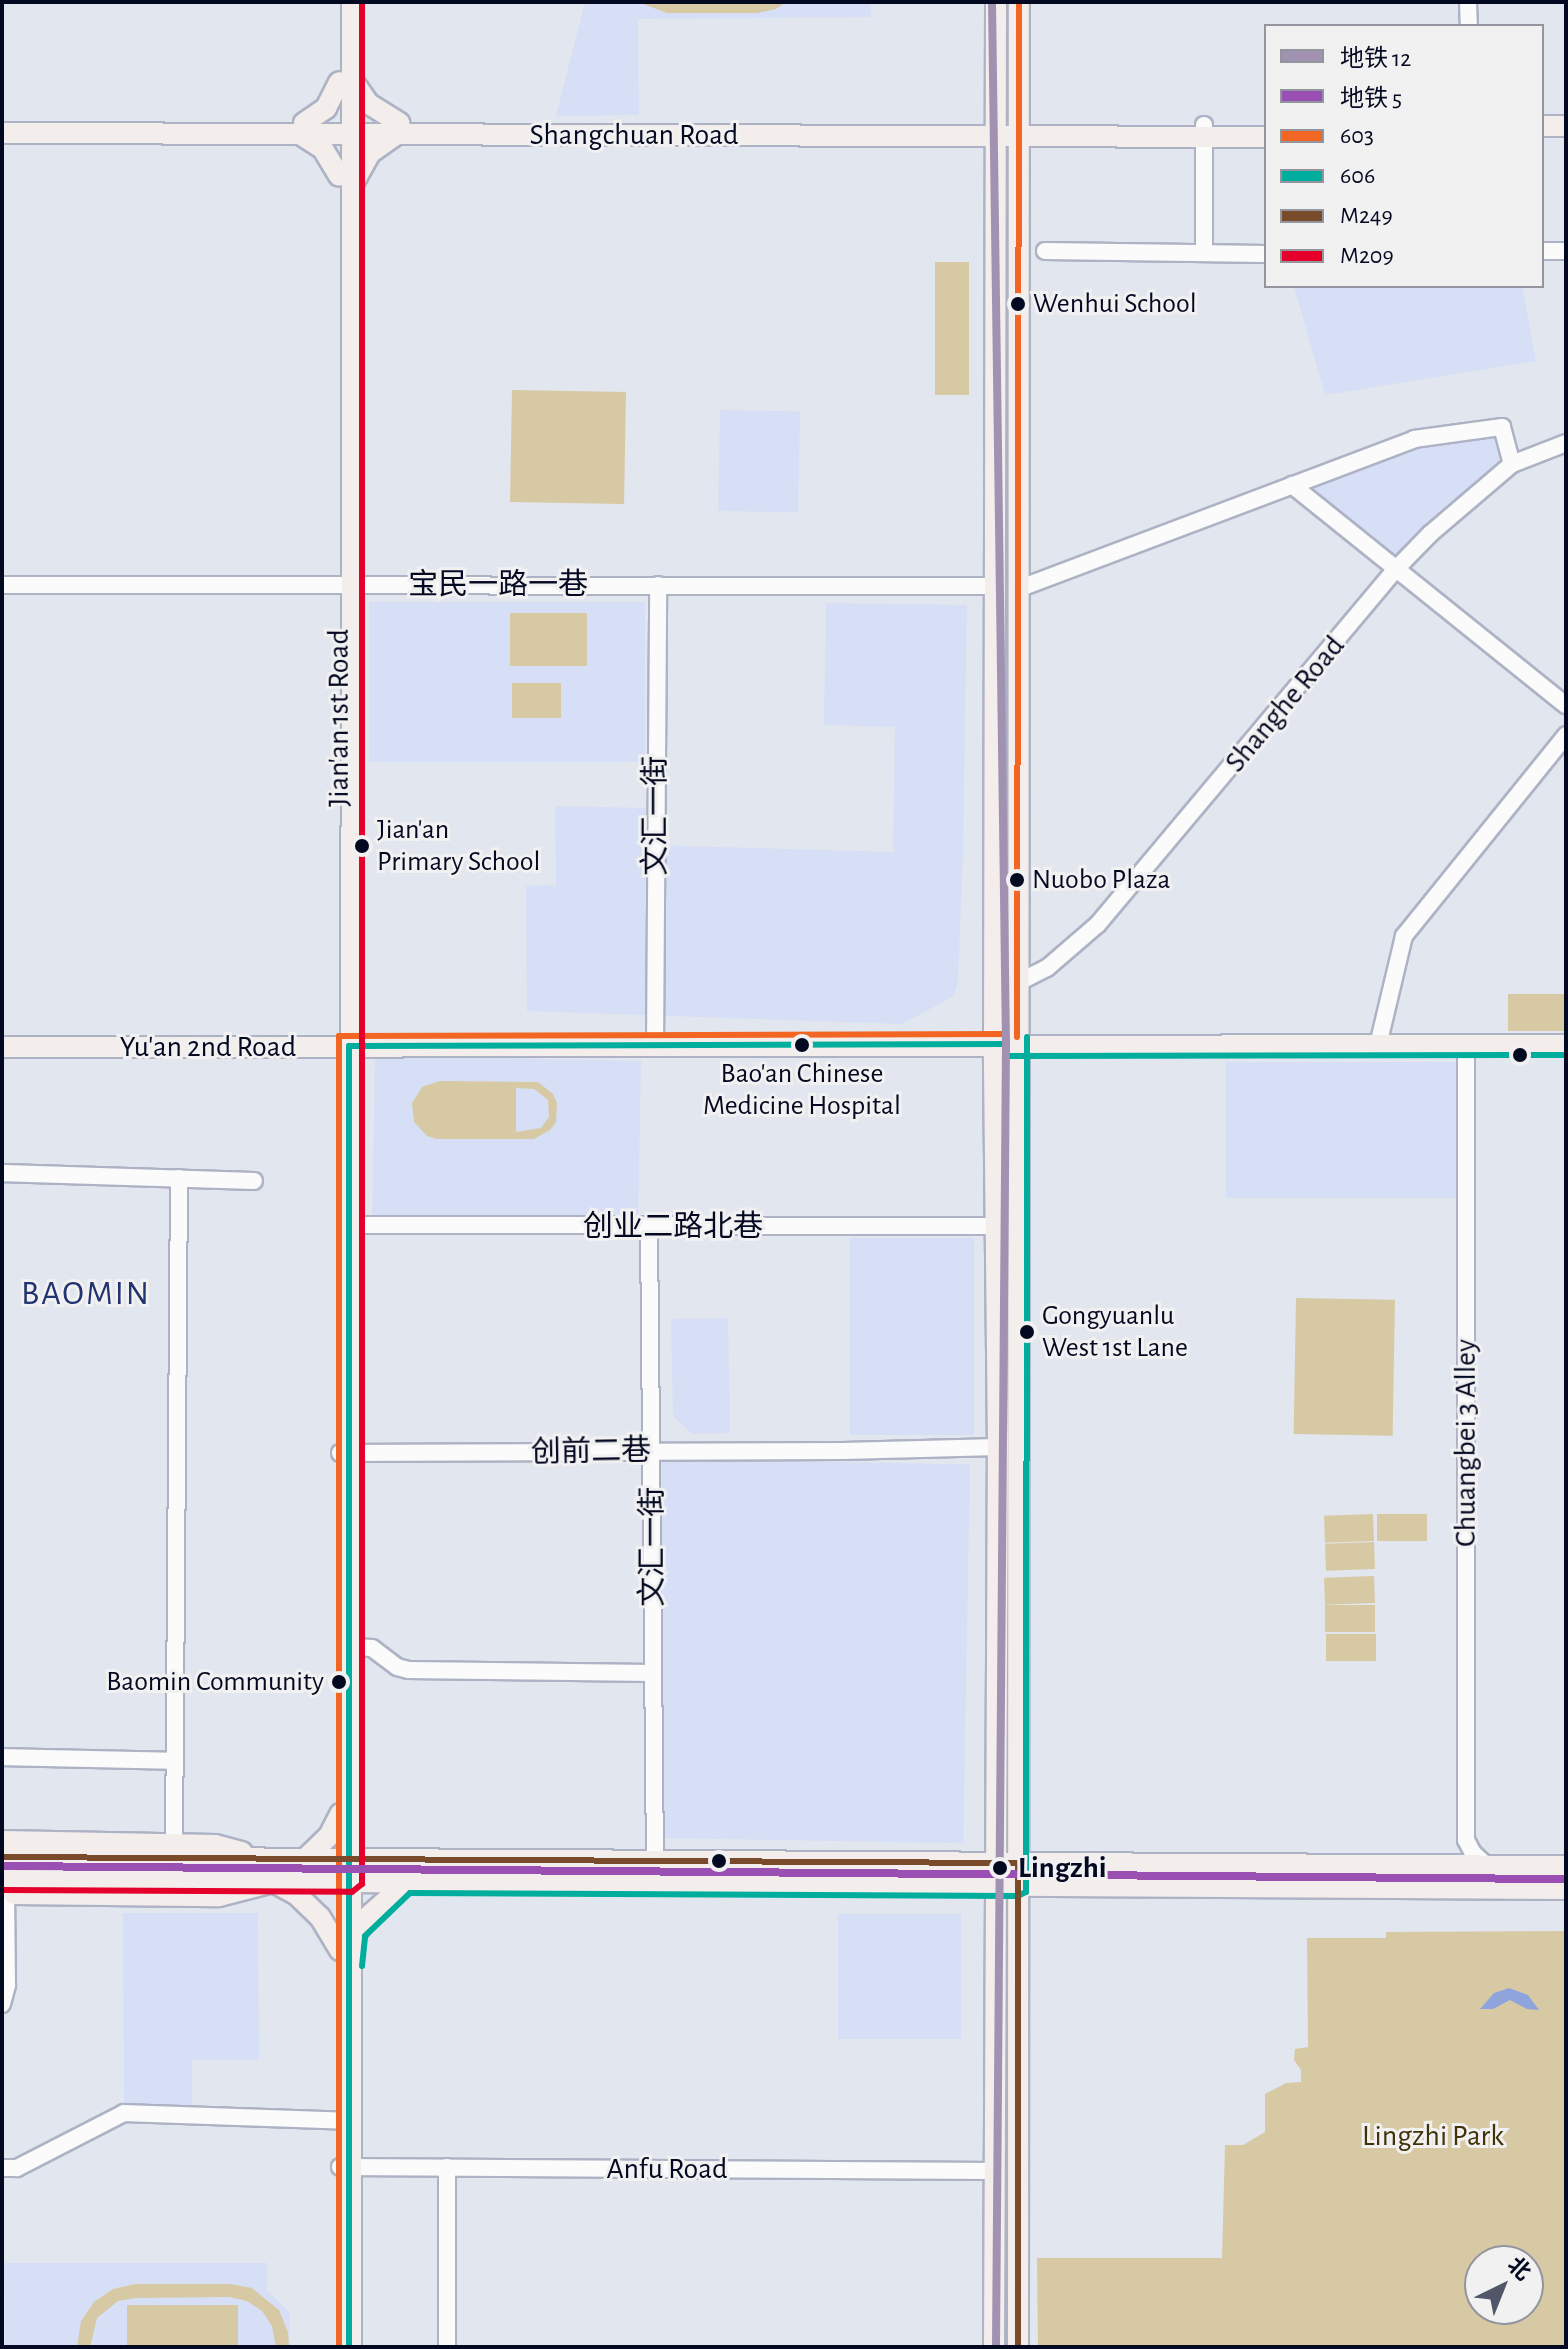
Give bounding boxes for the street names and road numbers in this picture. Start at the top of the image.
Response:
street label: Shangchuan Road [529,117,739,153]
street label: 宝民一路一巷 [408,567,588,603]
street label: Shanghe Road [1217,628,1353,780]
street label: Jian'an 1st Road [321,629,357,807]
street label: 文汇一街 [638,756,674,876]
street label: Yu'an 2nd Road [120,1029,296,1065]
street label: 创业二路北巷 [583,1209,763,1245]
street label: Chuangbei 3 Alley [1448,1339,1484,1547]
street label: 创前二巷 [531,1433,651,1471]
street label: 文汇一街 [635,1487,671,1607]
street label: Anfu Road [606,2151,728,2187]

